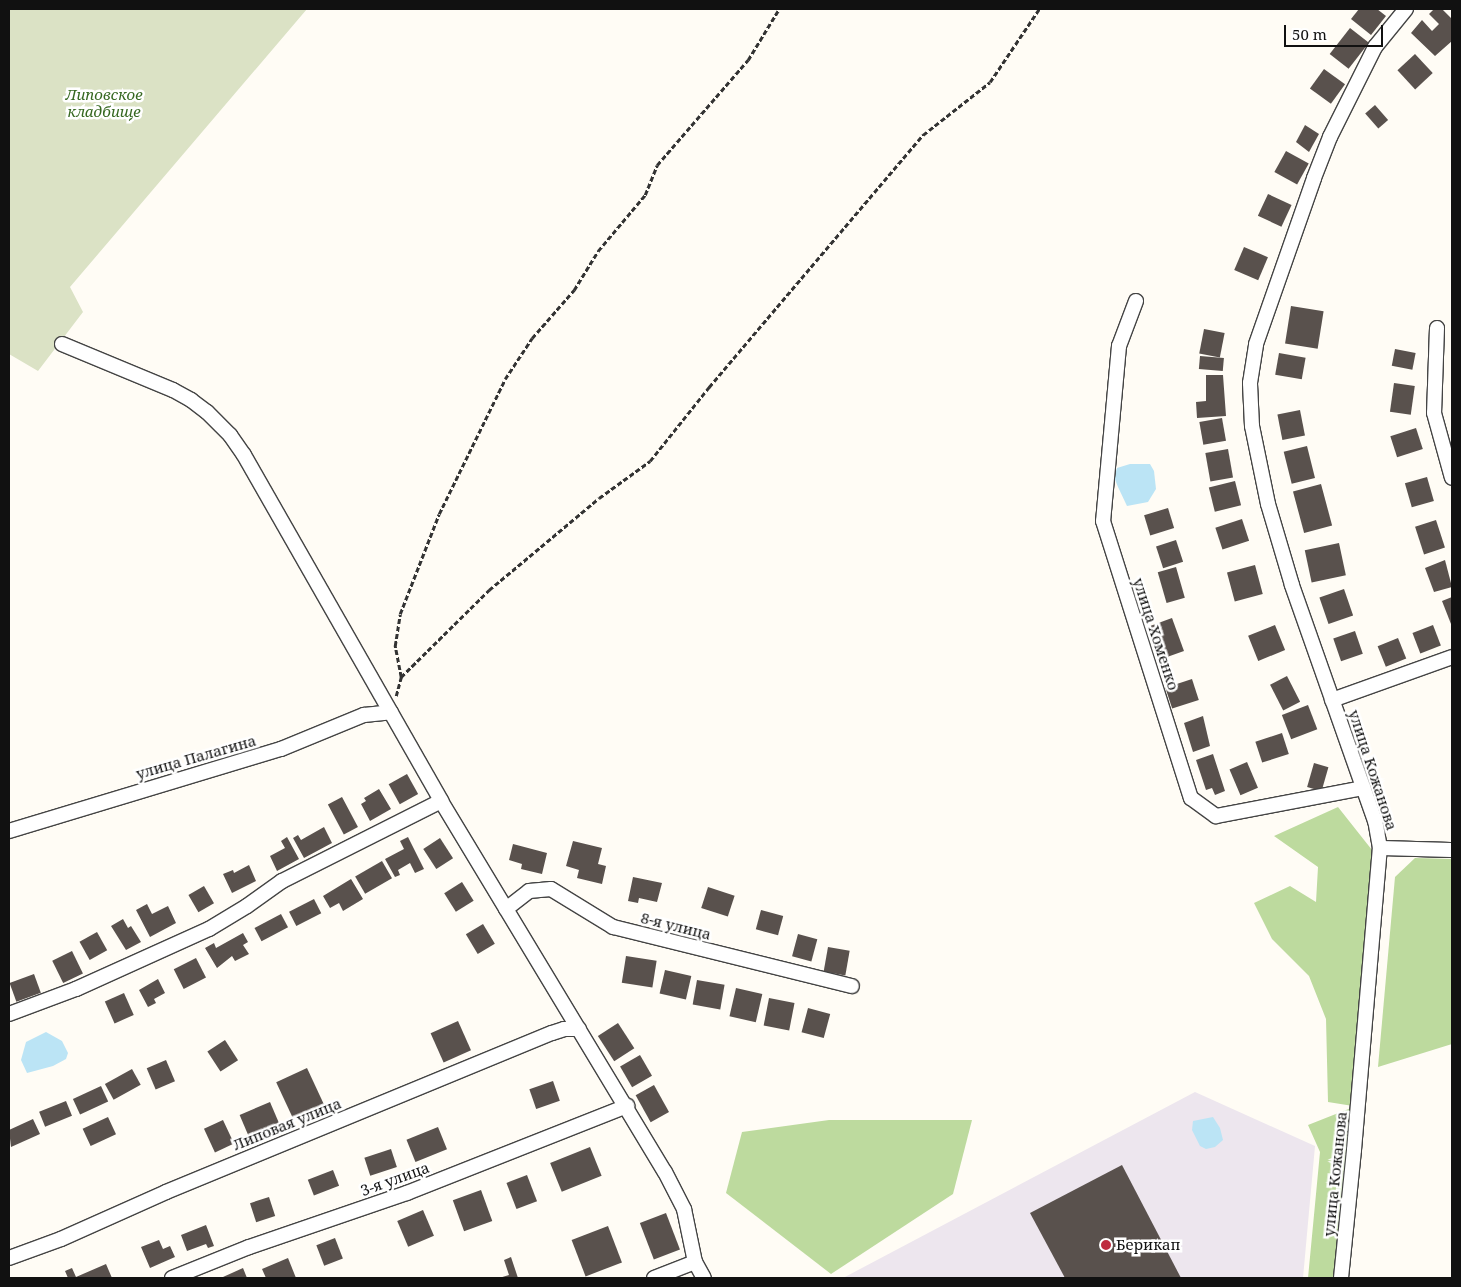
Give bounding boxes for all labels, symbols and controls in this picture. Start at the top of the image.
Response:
scale bar [1286,15,1385,47]
text: 50 m [1292,24,1327,44]
park label: Липовское кладбище [65,85,143,120]
street label: улица Хоменко [1129,576,1183,692]
street label: улица Кожанова [1345,708,1401,832]
street label: улица Палагина [134,731,258,783]
street label: 8-я улица [639,909,713,943]
street label: Липовая улица [230,1094,344,1154]
street label: улица Кожанова [1319,1111,1351,1237]
street label: 3-я улица [358,1158,432,1200]
place label: Берикап [1116,1236,1180,1254]
marker: Берикап [1100,1239,1112,1251]

